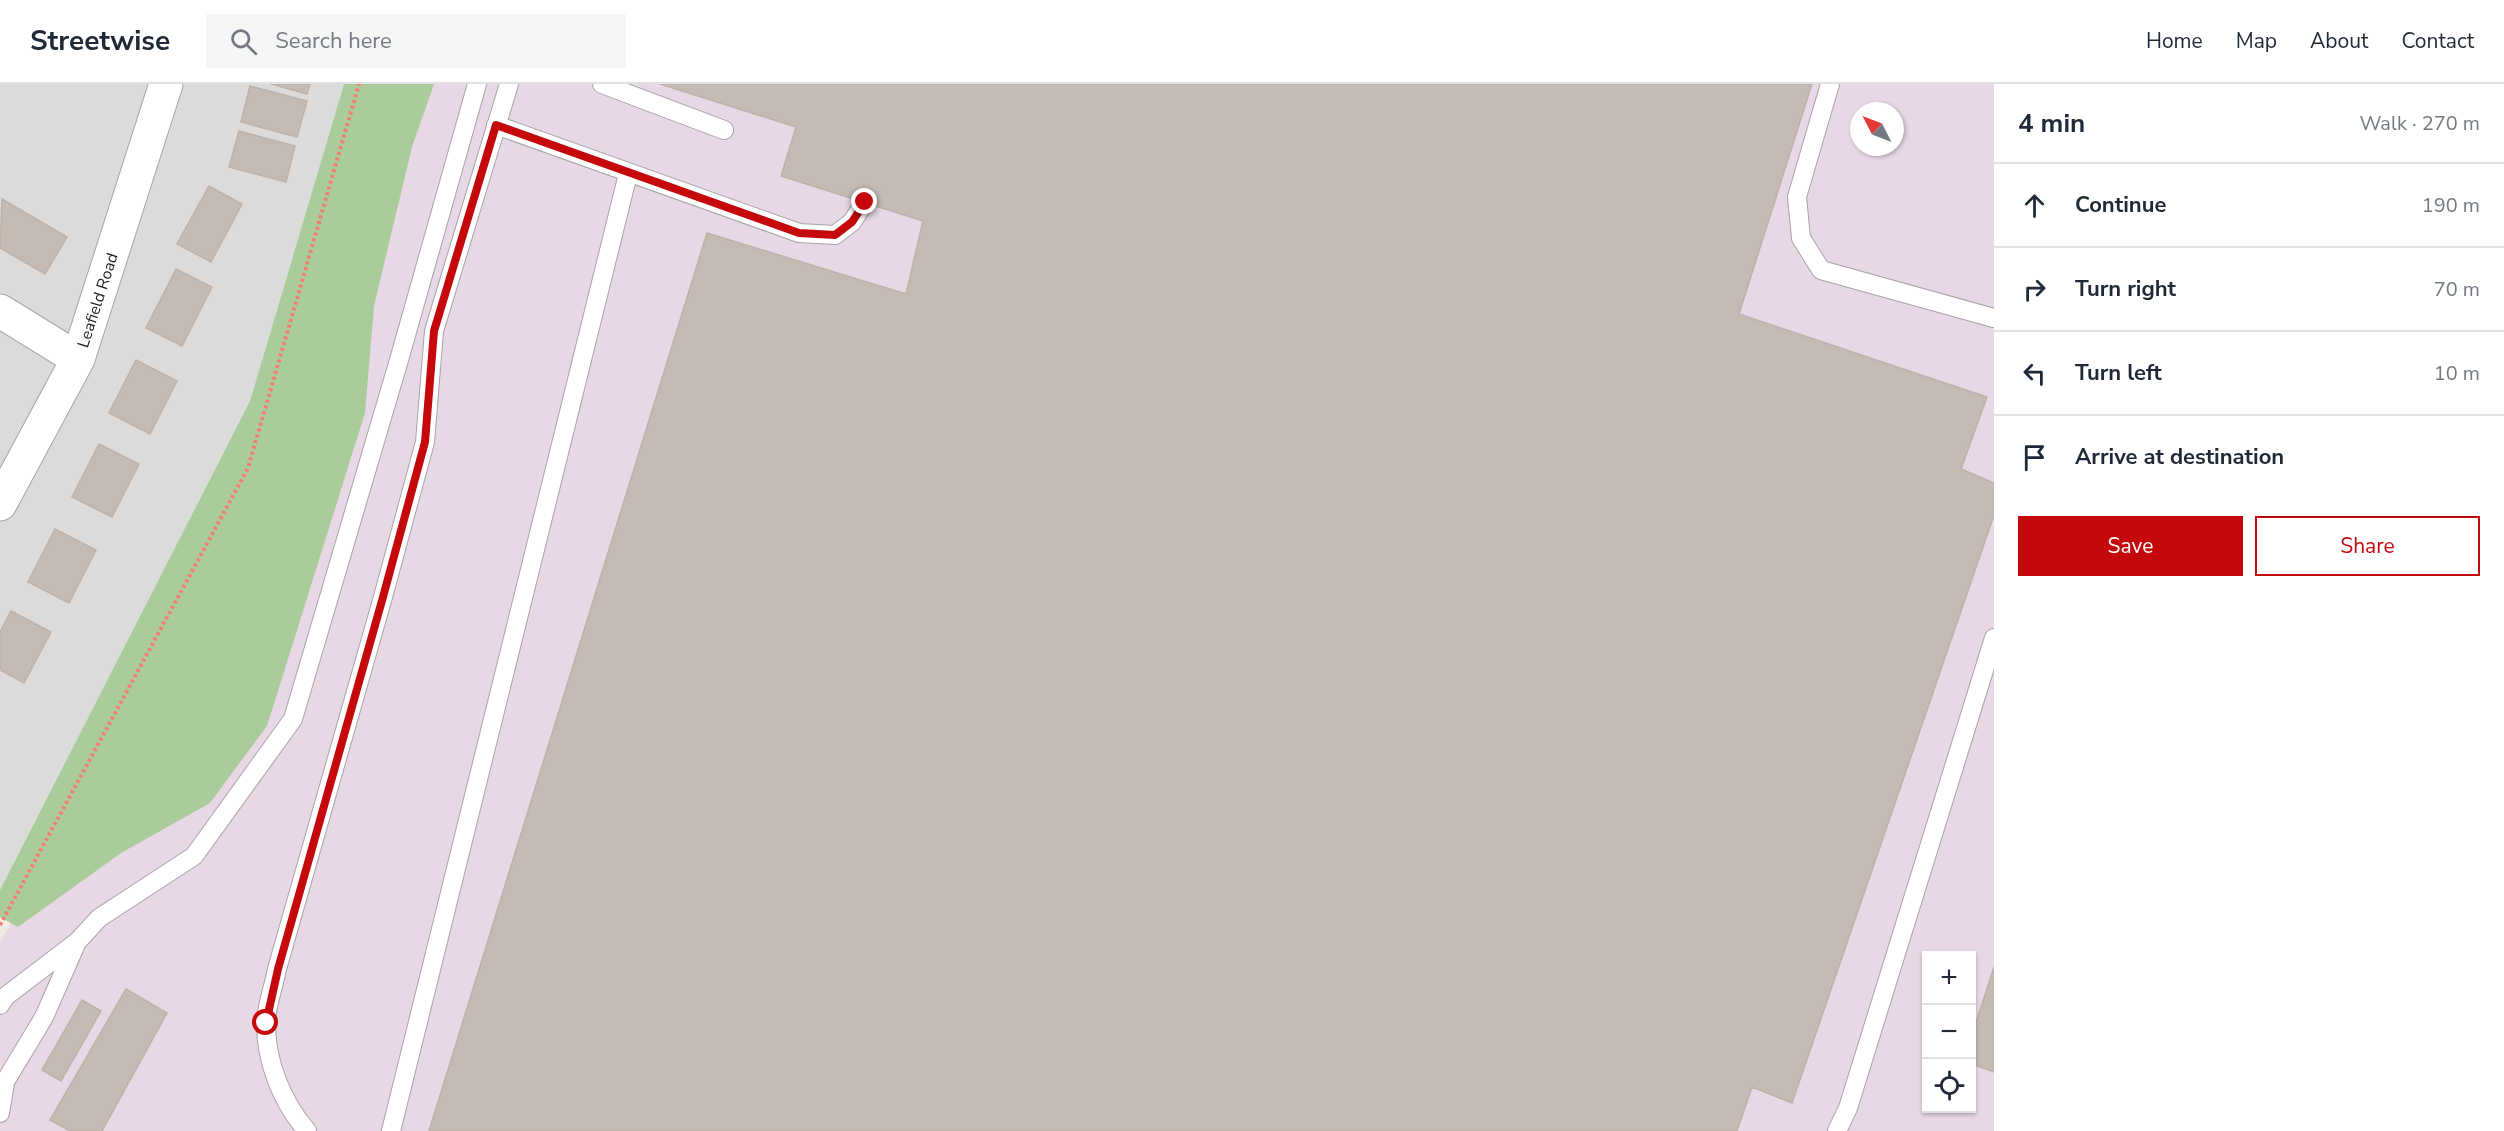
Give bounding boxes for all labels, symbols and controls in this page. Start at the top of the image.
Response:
search box [206,14,626,68]
text: Streetwise [30,22,170,60]
icon: search [227,25,260,58]
text: Search here [275,26,392,56]
text: Home [2146,27,2203,55]
text: Map [2236,27,2277,55]
text: About [2310,27,2368,55]
text: Contact [2401,27,2474,55]
north arrow [1850,102,1904,156]
text: 4 min [2018,106,2085,141]
text: Walk · 270 m [2360,110,2480,137]
route end [851,188,877,214]
icon: ahead [2018,189,2051,222]
text: Continue [2075,190,2166,220]
text: 190 m [2422,192,2480,219]
street label: Leafield Road [72,250,124,350]
icon: right [2018,273,2051,306]
text: Turn right [2075,274,2176,304]
text: 70 m [2434,276,2480,303]
icon: left [2018,357,2051,390]
text: Turn left [2075,358,2162,388]
text: 10 m [2434,360,2480,387]
icon: arrive [2018,441,2051,474]
text: Arrive at destination [2075,442,2284,472]
button: Save [2018,516,2243,576]
button: Share [2255,516,2480,576]
map controls [1922,951,1976,1113]
button: + [1922,951,1976,1005]
button: − [1922,1005,1976,1059]
route start [252,1009,278,1035]
button: locate [1922,1059,1976,1113]

